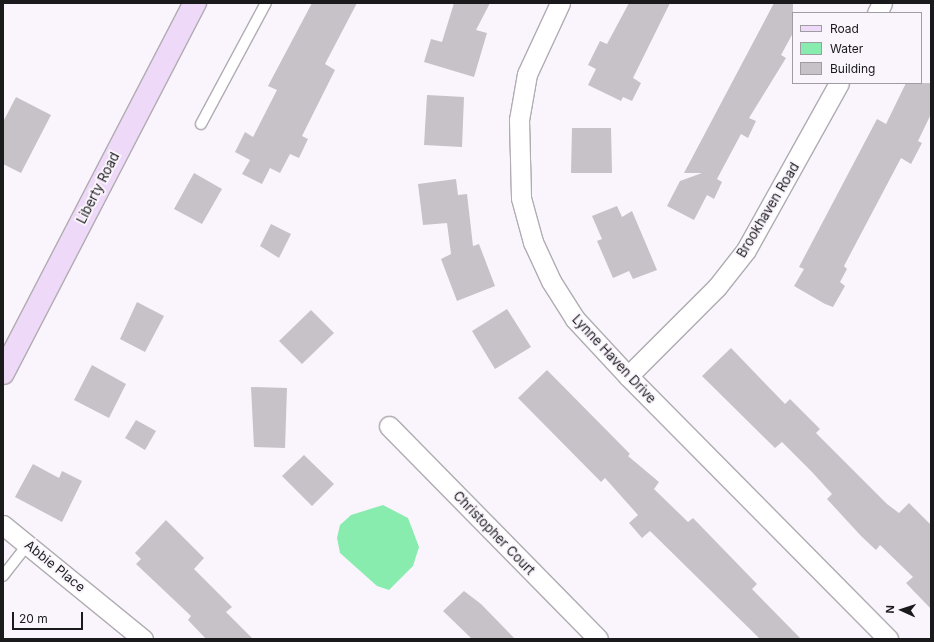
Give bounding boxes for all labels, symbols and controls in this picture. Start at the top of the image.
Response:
legend [792,12,922,84]
text: Road [830,21,859,36]
text: Water [830,41,863,56]
text: Building [830,61,875,76]
street label: Liberty Road [73,150,123,226]
street label: Brookhaven Road [733,160,803,260]
street label: Lynne Haven Drive [569,311,659,407]
street label: Christopher Court [450,488,538,578]
street label: Abbie Place [22,537,88,595]
north arrow [882,590,922,630]
scale bar [14,604,85,630]
text: N [883,605,897,614]
text: 20 m [19,611,48,626]

